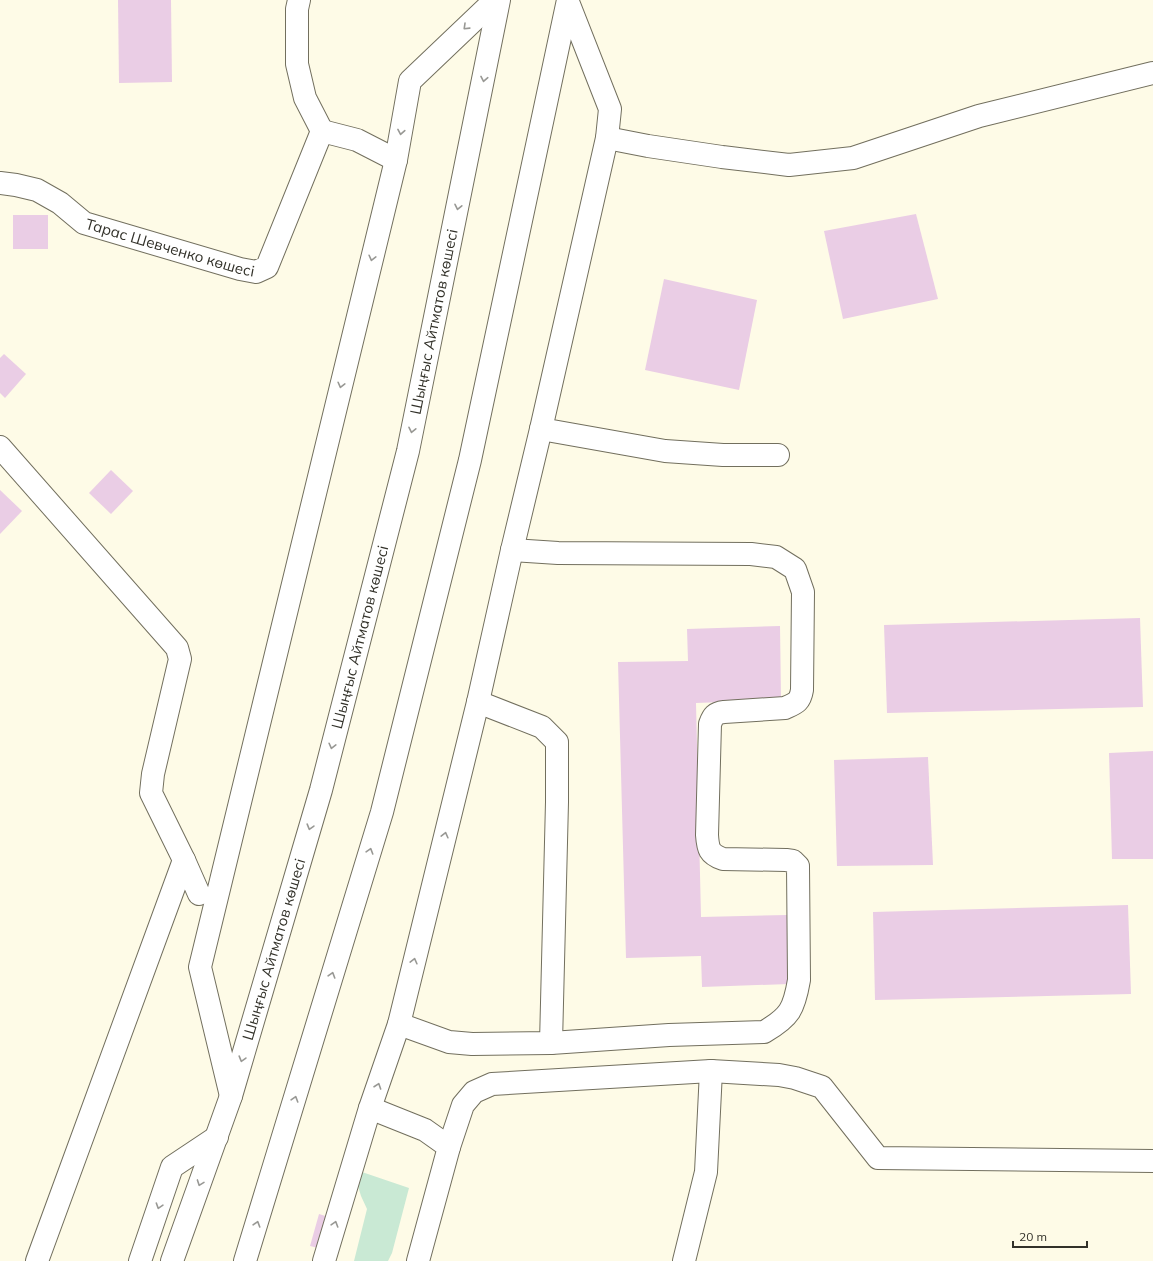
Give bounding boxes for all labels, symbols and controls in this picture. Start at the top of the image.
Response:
one-way arrow [464,22,471,29]
one-way arrow [480,76,488,83]
one-way arrow [397,129,406,135]
one-way arrow [454,204,462,210]
street label: Тарас Шевченко көшесі [83,214,256,281]
street label: Шыңғыс Айтматов көшесі [406,227,462,416]
one-way arrow [368,255,377,262]
one-way arrow [338,382,346,388]
one-way arrow [408,427,417,433]
street label: Шыңғыс Айтматов көшесі [327,543,392,731]
one-way arrow [328,742,337,749]
one-way arrow [306,823,315,830]
one-way arrow [440,832,449,839]
one-way arrow [365,847,374,854]
street label: Шыңғыс Айтматов көшесі [238,856,309,1042]
one-way arrow [409,958,418,965]
one-way arrow [327,972,336,979]
one-way arrow [238,1056,247,1063]
one-way arrow [373,1083,381,1090]
one-way arrow [290,1096,299,1103]
one-way arrow [197,1179,205,1186]
one-way arrow [155,1203,164,1210]
one-way arrow [252,1220,261,1227]
one-way arrow [330,1220,339,1227]
scale bar [1013,1223,1087,1249]
text: 20 m [1019,1229,1047,1244]

